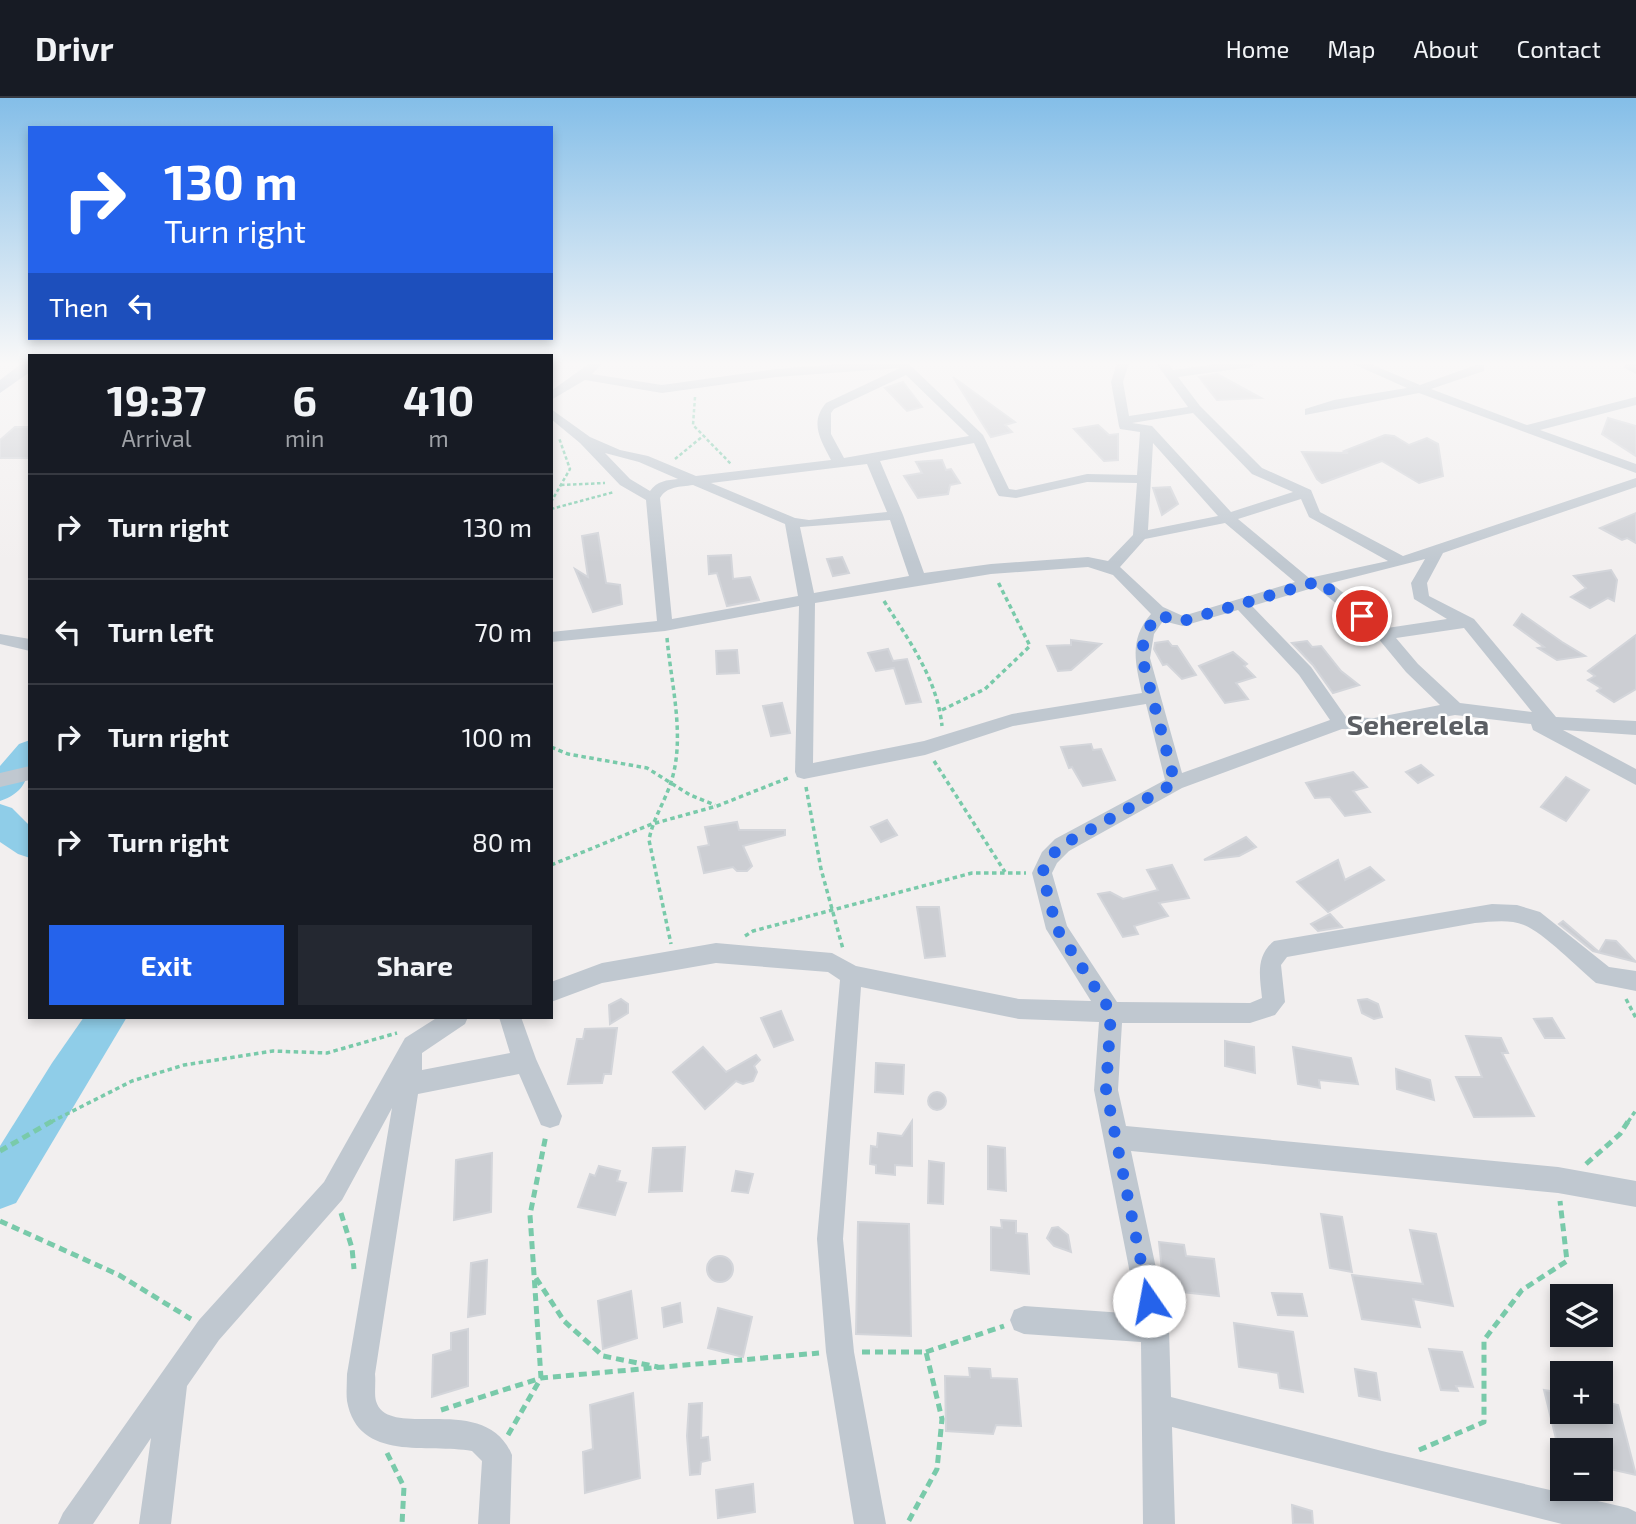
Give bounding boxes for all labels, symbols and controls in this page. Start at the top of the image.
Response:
text: Drivr [35,28,114,68]
text: Home [1226,34,1289,63]
text: Map [1327,34,1375,63]
text: About [1413,34,1479,63]
text: Contact [1517,34,1601,63]
text: 130 m [164,151,298,210]
icon: right [49,154,140,245]
text: Turn right [164,211,306,249]
icon: left [122,287,160,325]
text: Then [49,291,108,322]
text: 19:37 [107,374,206,424]
text: 6 [292,374,317,424]
text: 410 [403,374,474,424]
text: Arrival [122,424,192,452]
text: min [285,424,324,452]
text: m [429,424,449,452]
icon: right [49,508,87,546]
text: Turn right [108,511,229,542]
text: 130 m [463,511,532,542]
pin [1332,586,1392,646]
icon: arrive [1343,597,1381,635]
icon: left [49,613,87,651]
text: Turn left [108,616,214,647]
text: 70 m [474,616,532,647]
district label: Seherelela [1347,707,1489,741]
icon: right [49,718,87,756]
text: Turn right [108,721,229,752]
text: 100 m [462,721,532,752]
icon: right [49,823,87,861]
text: Turn right [108,826,229,857]
text: 80 m [472,826,532,857]
button: Exit [49,925,284,1005]
button: Share [298,925,532,1005]
position arrow [1112,1264,1186,1338]
map controls [1550,1284,1613,1501]
button: layers [1550,1284,1613,1347]
button: + [1550,1361,1613,1424]
button: − [1550,1438,1613,1501]

